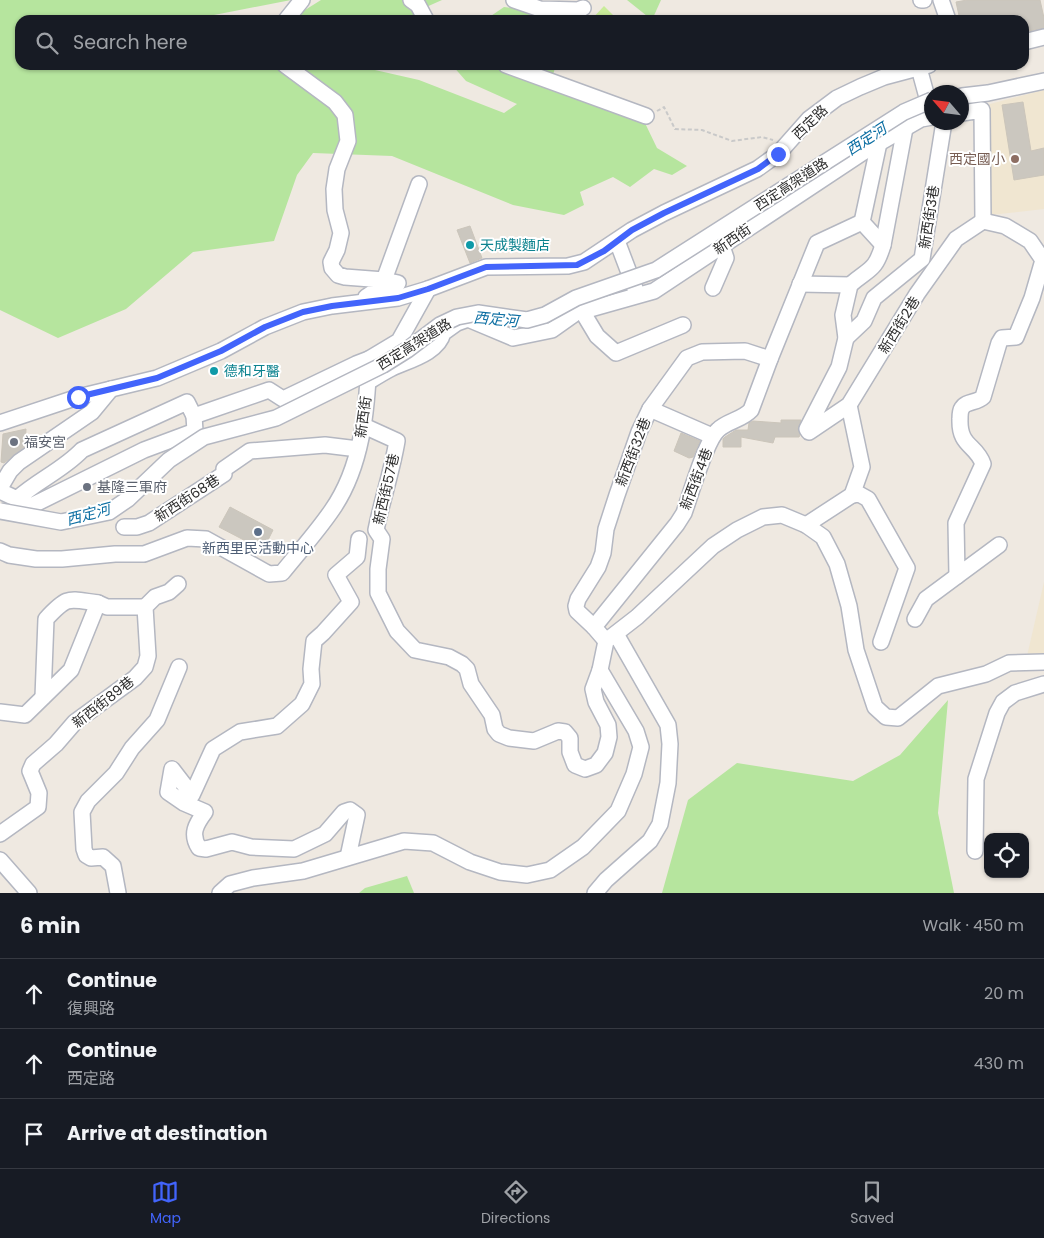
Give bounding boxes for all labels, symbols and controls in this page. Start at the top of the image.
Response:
search box [15,15,1029,70]
icon: search [33,29,61,57]
text: Search here [73,29,187,56]
north arrow [924,85,969,130]
street label: 西定路 [788,100,832,144]
water label: 西定河 [841,116,893,160]
route end [767,143,790,166]
place label: 西定國小 [949,149,1005,169]
street label: 西定高架道路 [750,153,832,215]
marker: 西定國小 [1009,153,1021,165]
street label: 新西街3巷 [914,184,944,250]
street label: 新西街 [709,219,755,259]
place label: 天成製麵店 [480,235,550,255]
marker: 天成製麵店 [464,239,476,251]
street label: 新西街2巷 [874,293,924,357]
water label: 西定河 [473,307,522,332]
street label: 西定高架道路 [373,313,455,375]
place label: 德和牙醫 [224,361,280,381]
marker: 德和牙醫 [208,365,220,377]
route start [67,386,90,409]
street label: 新西街 [350,395,376,439]
street label: 新西街32巷 [611,415,655,489]
place label: 福安宮 [24,432,66,452]
marker: 福安宮 [8,436,20,448]
street label: 新西街4巷 [675,445,717,513]
street label: 新西街57巷 [368,451,404,527]
street label: 新西街68巷 [151,470,223,526]
place label: 基隆三軍府 [97,477,167,497]
marker: 基隆三軍府 [81,481,93,493]
water label: 西定河 [64,497,115,530]
marker: 新西里民活動中心 [252,526,264,538]
place label: 新西里民活動中心 [202,538,314,558]
street label: 新西街89巷 [68,671,138,733]
map controls [984,833,1029,878]
button: locate [984,833,1029,878]
text: 6 min [20,911,80,940]
text: Walk · 450 m [923,914,1024,937]
text: Continue [67,967,157,994]
icon: ahead [20,980,48,1008]
text: 20 m [984,982,1024,1005]
text: 復興路 [67,997,115,1020]
text: Continue [67,1037,157,1064]
icon: ahead [20,1050,48,1078]
text: 430 m [974,1052,1024,1075]
text: 西定路 [67,1067,115,1090]
icon: arrive [20,1120,48,1148]
text: Arrive at destination [67,1120,268,1147]
tab: Map [150,1178,181,1229]
tab: Directions [481,1178,550,1229]
tab: Saved [850,1178,894,1229]

